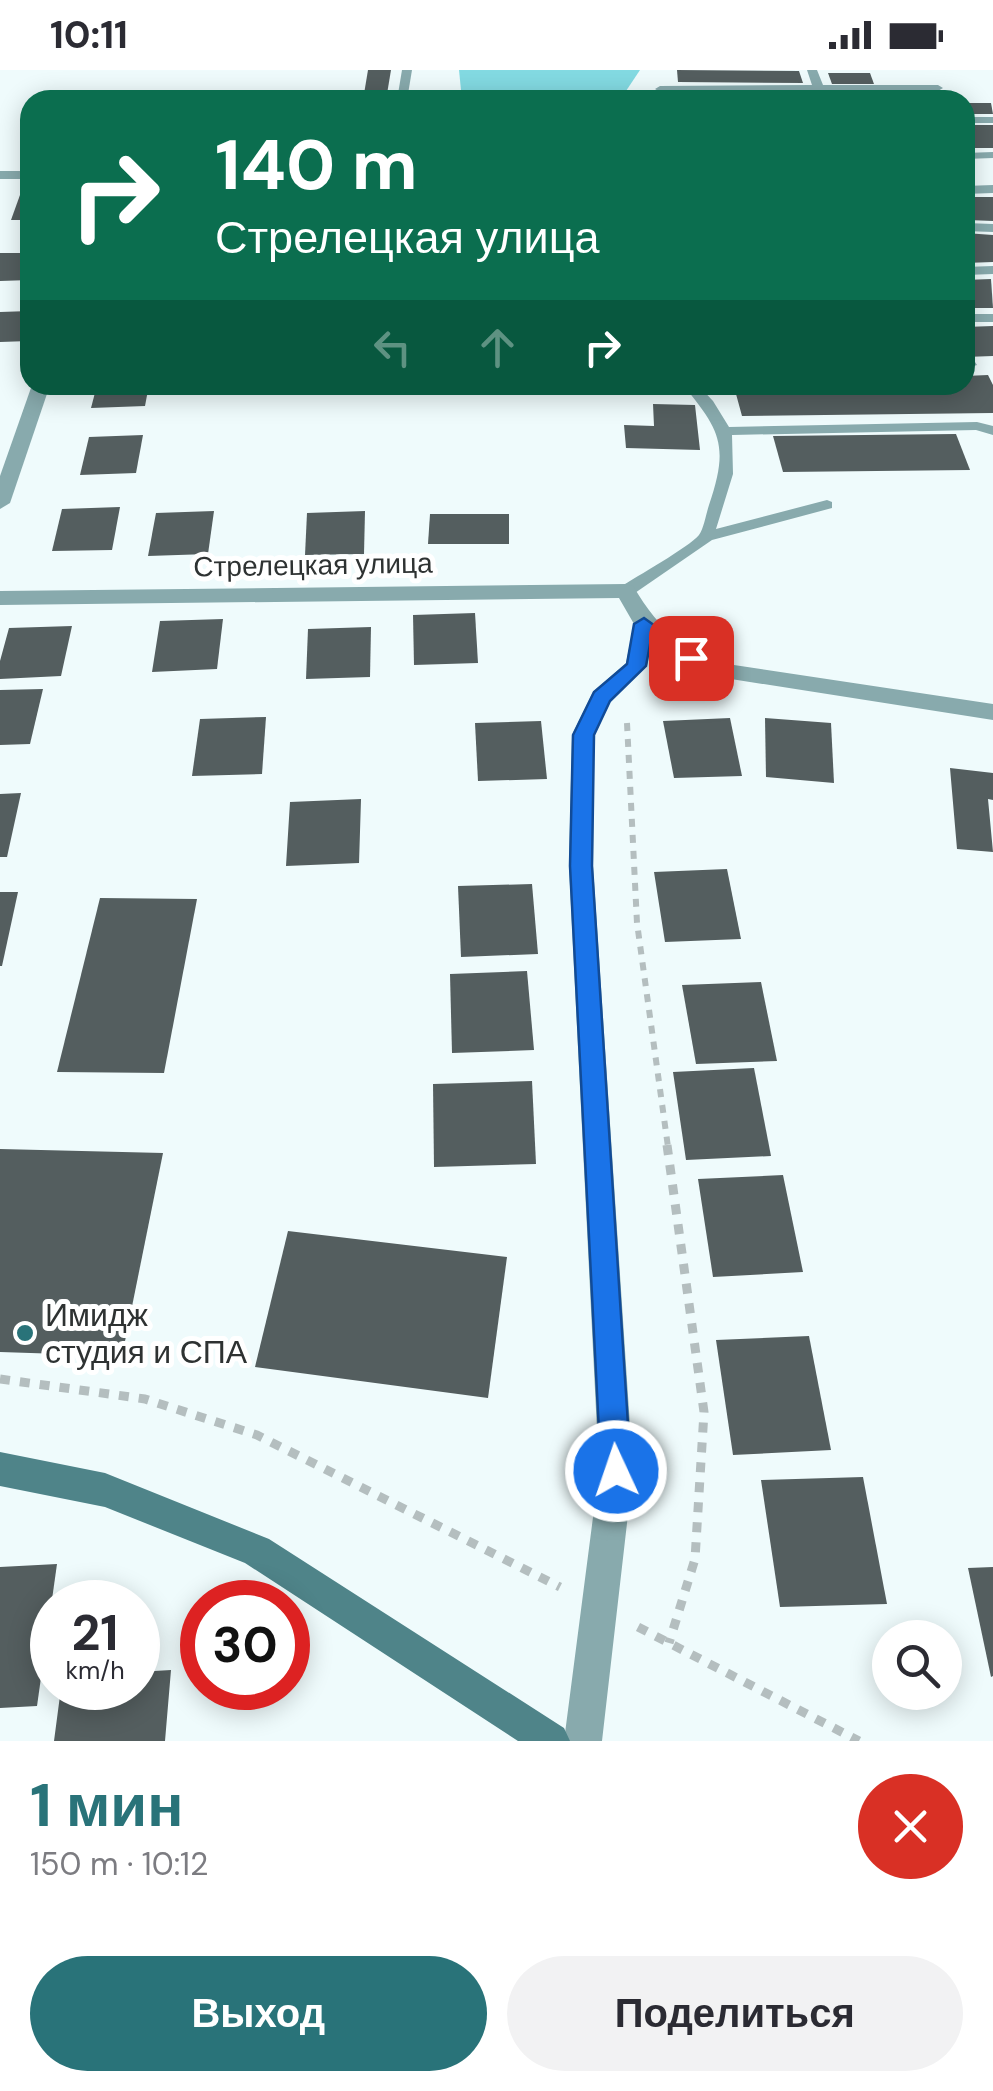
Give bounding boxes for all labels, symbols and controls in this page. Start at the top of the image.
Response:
text: 10:11 [50,10,128,60]
text: 140 m [215,120,418,211]
icon: right [50,130,180,260]
text: Стрелецкая улица [215,208,599,267]
icon: left [365,320,420,375]
icon: ahead [470,320,525,375]
icon: right [575,320,630,375]
street label: Стрелецкая улица [193,544,433,586]
pin [649,616,734,701]
icon: arrive [664,631,719,686]
place label: Имидж студия и СПА [45,1294,248,1373]
marker: Имидж студия и СПА [14,1322,36,1344]
position arrow [564,1419,668,1523]
speed limit sign: 30 [180,1580,310,1710]
text: 21 [71,1600,119,1666]
map controls [872,1620,962,1710]
button: search [872,1620,962,1710]
text: km/h [65,1654,125,1687]
text: 1 мин [30,1766,183,1845]
button: close [858,1774,963,1879]
text: 150 m · 10:12 [30,1843,209,1885]
button: Выход [30,1956,487,2071]
button: Поделиться [507,1956,963,2071]

